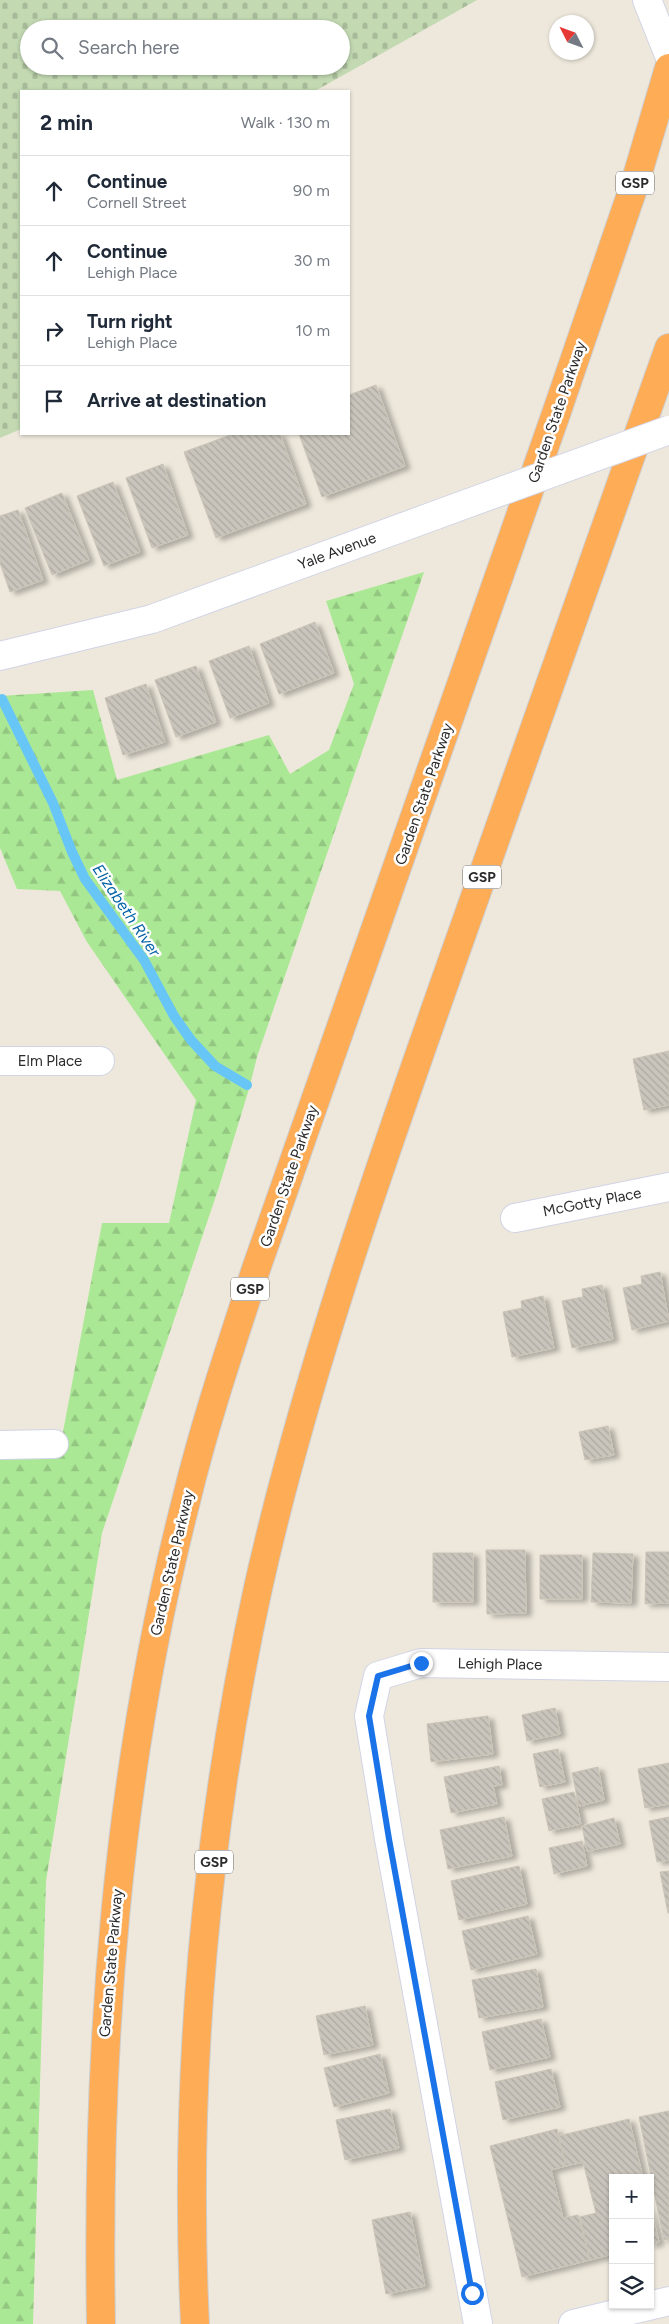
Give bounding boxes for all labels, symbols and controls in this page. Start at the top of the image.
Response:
north arrow [549,15,594,60]
search box [20,20,350,75]
icon: search [38,34,66,62]
text: Search here [78,36,180,59]
text: 2 min [40,110,93,135]
text: Walk · 130 m [241,113,330,132]
text: Continue [87,170,167,193]
road number: GSP [616,172,654,194]
icon: ahead [40,177,68,205]
text: 90 m [293,181,330,200]
text: Cornell Street [87,193,187,212]
text: Continue [87,240,167,263]
icon: ahead [40,247,68,275]
text: 30 m [293,251,330,270]
text: Lehigh Place [87,263,177,282]
text: Turn right [87,310,173,333]
icon: right [40,317,68,345]
text: 10 m [296,321,330,340]
text: Lehigh Place [87,333,177,352]
street label: Garden State Parkway [524,339,590,485]
icon: arrive [40,387,68,415]
text: Arrive at destination [87,389,266,412]
street label: Yale Avenue [296,529,378,573]
street label: Garden State Parkway [391,721,457,867]
water label: Elizabeth River [89,860,165,961]
road number: GSP [463,866,501,889]
street label: Elm Place [18,1052,82,1070]
street label: Garden State Parkway [256,1103,322,1249]
street label: McGotty Place [541,1184,643,1220]
road number: GSP [231,1278,269,1300]
street label: Garden State Parkway [146,1488,198,1637]
route end [410,1652,433,1675]
street label: Lehigh Place [458,1654,542,1674]
road number: GSP [195,1850,233,1874]
street label: Garden State Parkway [96,1888,126,2038]
map controls [609,2174,654,2309]
button: + [609,2174,654,2219]
button: − [609,2219,654,2264]
button: layers [609,2264,654,2309]
route start [461,2282,484,2305]

